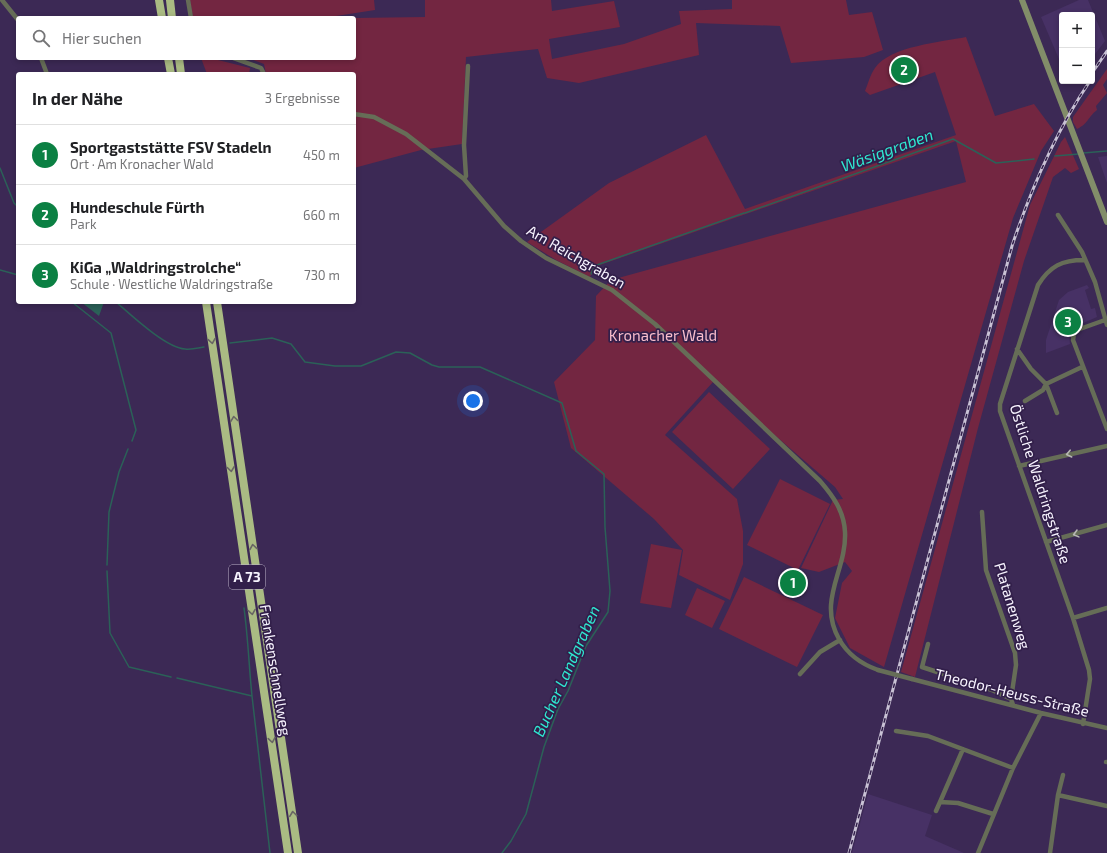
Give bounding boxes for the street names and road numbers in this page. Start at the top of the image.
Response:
street label: Am Reichgraben [524,221,629,292]
street label: Östliche Waldringstraße [1007,402,1075,566]
street label: Platanenweg [991,560,1035,652]
road number: A 73 [229,565,265,589]
street label: Frankenschnellweg [257,603,295,737]
street label: Theodor-Heuss-Straße [933,664,1091,720]

